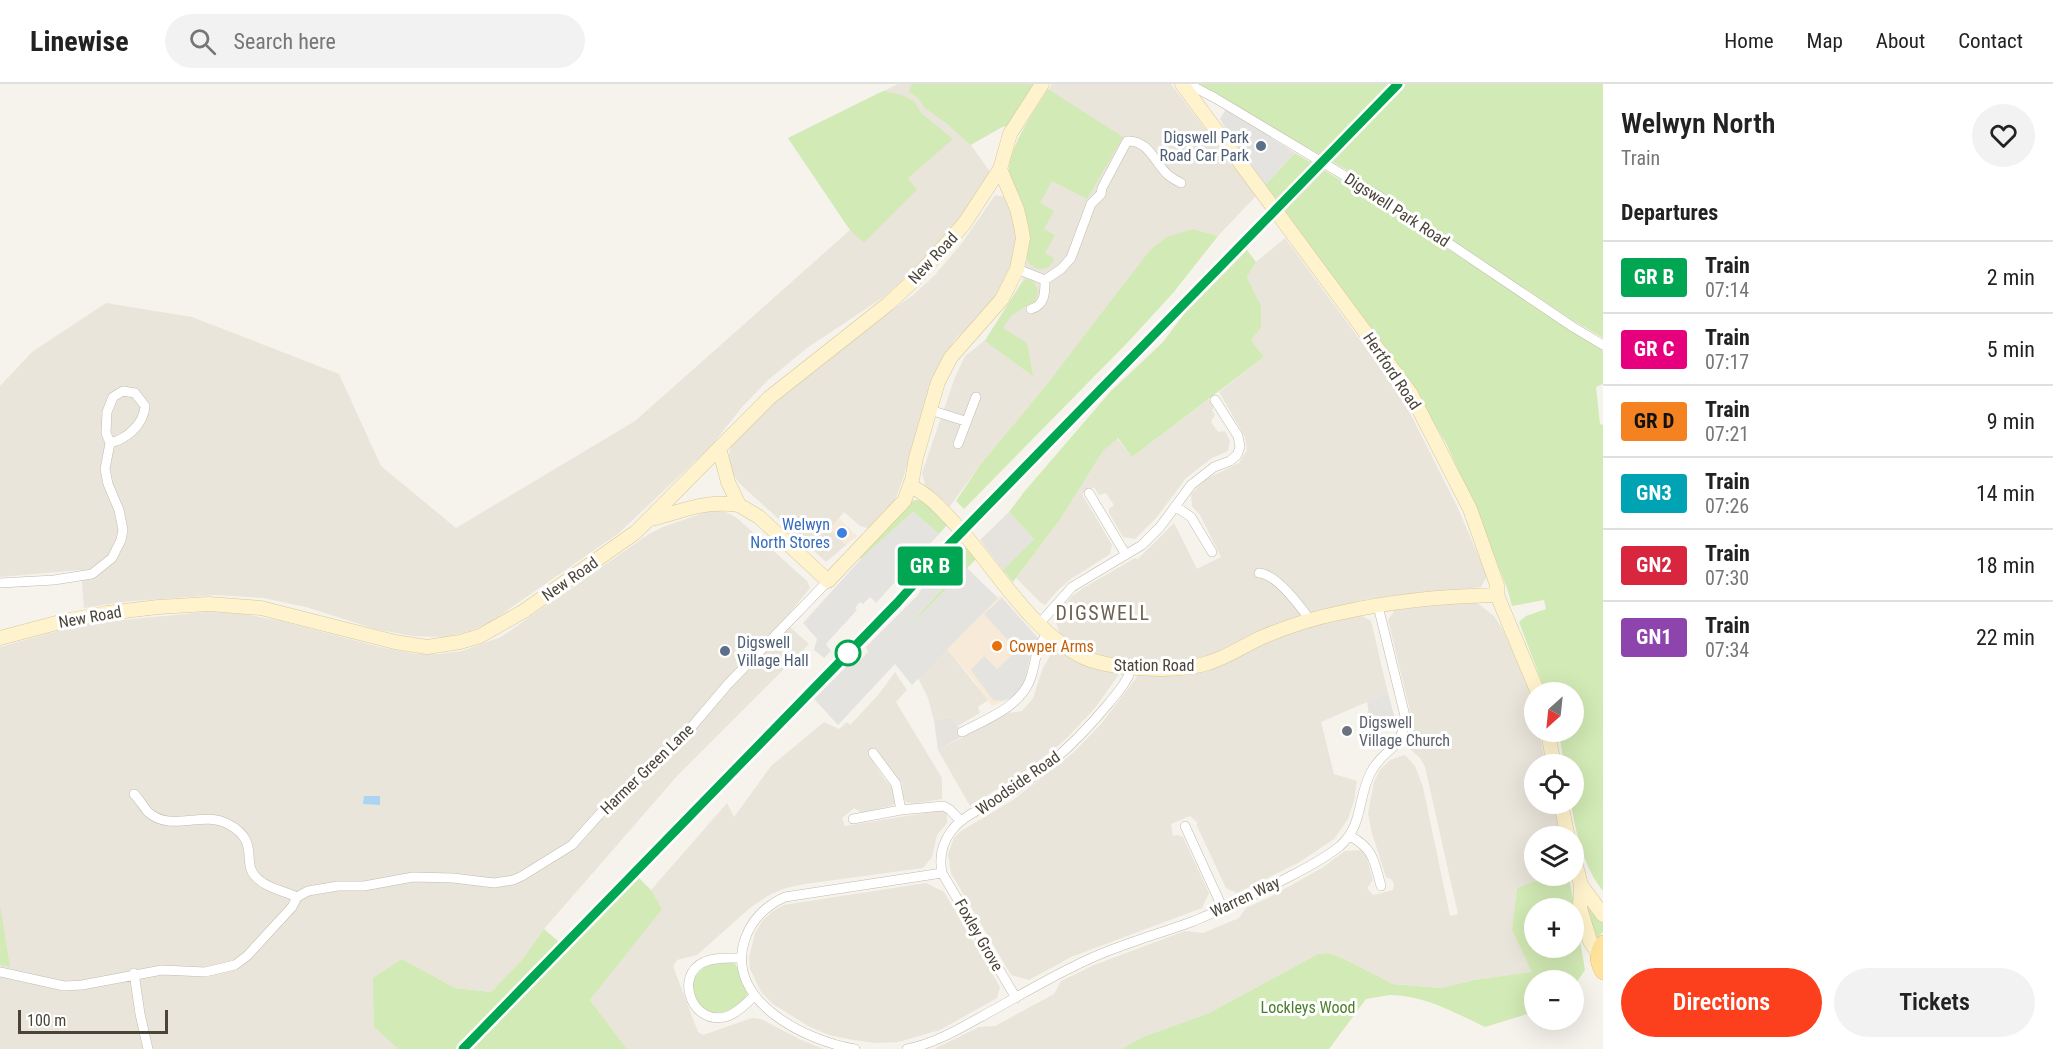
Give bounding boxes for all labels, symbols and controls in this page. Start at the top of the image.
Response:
search box [165,14,585,68]
text: Linewise [30,25,129,58]
icon: search [186,25,219,58]
text: Search here [234,29,336,54]
text: Home [1724,29,1774,53]
text: Map [1807,29,1843,53]
text: About [1876,29,1925,53]
text: Contact [1958,29,2023,53]
button: heart [1972,104,2035,167]
text: Welwyn North [1621,107,1775,140]
place label: Digswell Park Road Car Park [1159,128,1250,165]
marker: Digswell Park Road Car Park [1254,139,1268,153]
text: Train [1621,146,1660,170]
street label: Digswell Park Road [1341,169,1453,251]
text: Departures [1621,200,1718,225]
street label: New Road [904,228,962,288]
text: Train [1705,253,1750,278]
text: GR B [1634,265,1674,289]
text: 2 min [1987,265,2035,290]
text: 07:14 [1705,278,1749,302]
text: Train [1705,325,1750,350]
street label: Hertford Road [1359,329,1425,413]
text: GR C [1634,337,1674,361]
text: 5 min [1987,337,2035,362]
text: 07:17 [1705,350,1749,374]
text: Train [1705,397,1750,422]
text: GR D [1634,409,1674,433]
text: 9 min [1987,409,2035,434]
text: 07:21 [1705,422,1749,446]
text: Train [1705,469,1750,494]
text: GN3 [1636,481,1672,505]
text: 14 min [1976,481,2035,506]
text: 07:26 [1705,494,1749,518]
place label: Welwyn North Stores [750,515,830,552]
marker: Welwyn North Stores [835,526,849,540]
text: Train [1705,541,1750,566]
line badge: GR B [888,546,972,586]
street label: New Road [538,553,602,605]
text: GN2 [1636,553,1672,577]
text: 18 min [1976,553,2035,578]
text: GR B [910,554,950,578]
text: 07:30 [1705,566,1749,590]
district label: DIGSWELL [1056,601,1150,625]
street label: New Road [57,602,123,632]
text: Train [1705,613,1750,638]
text: GN1 [1636,625,1672,649]
text: 22 min [1976,625,2035,650]
place label: Digswell Village Hall [737,633,809,670]
place label: Cowper Arms [1009,637,1094,656]
text: 07:34 [1705,638,1749,662]
marker: Cowper Arms [990,639,1004,653]
unlabelled marker [835,640,861,666]
marker: Digswell Village Hall [718,644,732,658]
street label: Station Road [1114,656,1194,675]
north arrow [1524,682,1584,742]
map controls [1524,682,1584,1030]
place label: Digswell Village Church [1359,713,1450,750]
street label: Harmer Green Lane [597,720,697,818]
marker: Digswell Village Church [1340,724,1354,738]
street label: Woodside Road [972,747,1064,819]
button: locate [1524,754,1584,814]
button: layers [1524,826,1584,886]
street label: Warren Way [1207,873,1283,921]
street label: Foxley Grove [951,896,1007,974]
button: + [1524,898,1584,958]
button: Directions [1621,968,1822,1037]
button: Tickets [1834,968,2035,1037]
button: − [1524,970,1584,1030]
park label: Lockleys Wood [1261,998,1355,1017]
scale bar [18,1007,168,1034]
text: 100 m [27,1011,66,1030]

